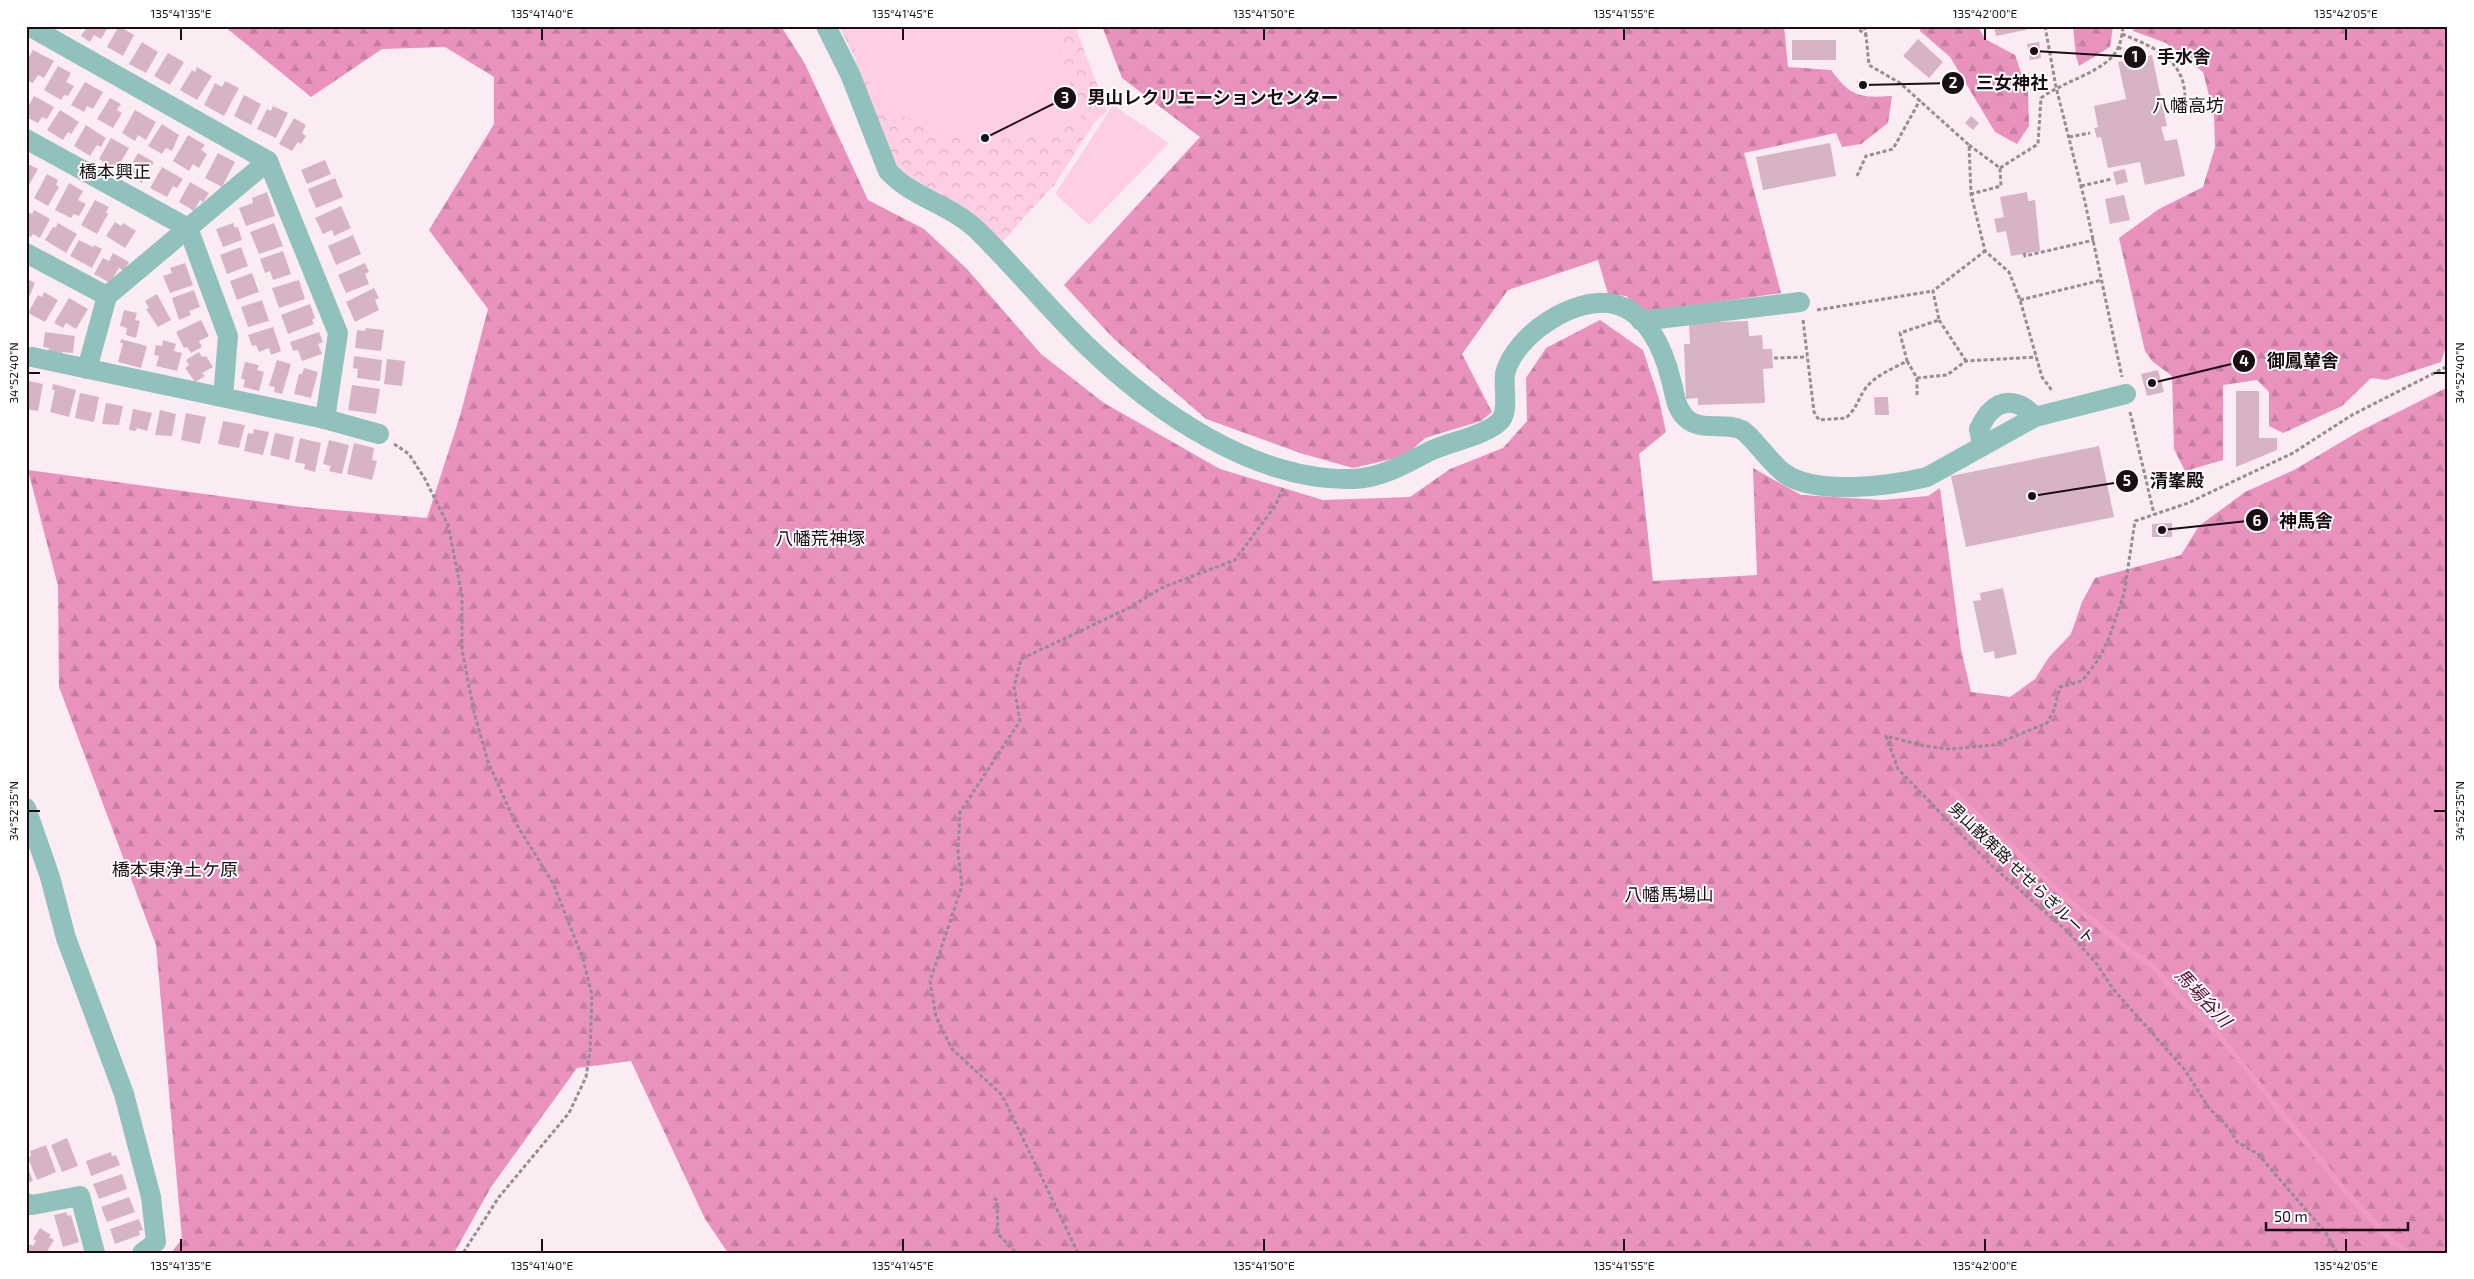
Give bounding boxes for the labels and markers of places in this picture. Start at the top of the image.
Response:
callout: 手水舎 [2122,40,2221,73]
callout: 三女神社 [1941,67,2058,100]
callout: 男山レクリエーションセンター [1052,82,1349,115]
callout: 御鳳輦舎 [2232,344,2349,377]
callout: 清峯殿 [2115,465,2214,498]
callout: 神馬舎 [2244,504,2343,537]

